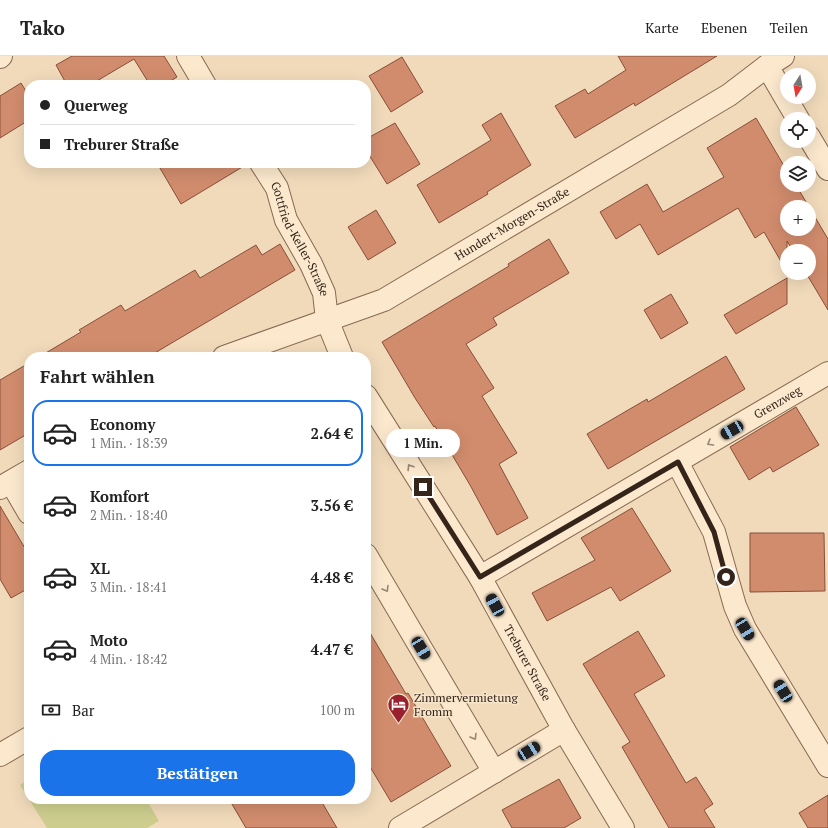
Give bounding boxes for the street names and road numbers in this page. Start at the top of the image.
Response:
street label: Gottfried-Keller-Straße [268,179,332,297]
street label: Hundert-Morgen-Straße [452,184,572,263]
street label: Grenzweg [751,382,805,422]
street label: Treburer Straße [501,622,555,703]

